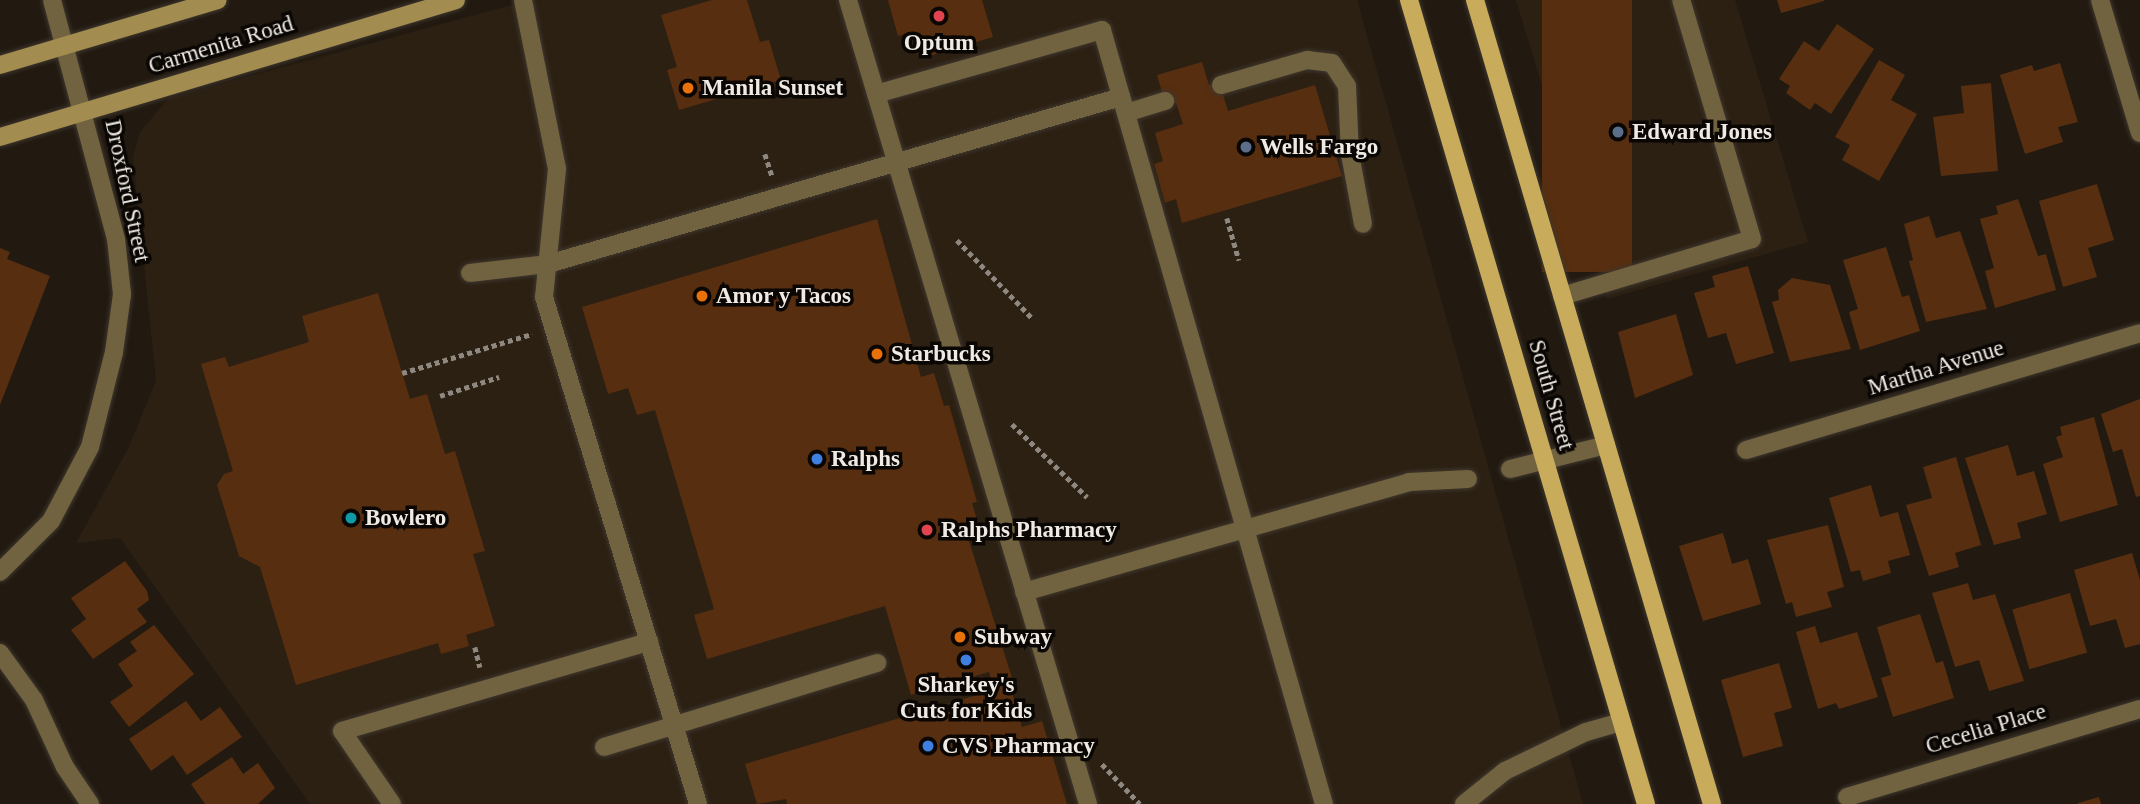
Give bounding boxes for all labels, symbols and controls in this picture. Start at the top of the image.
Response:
marker: Optum [929,6,949,26]
street label: Carmenita Road [145,10,297,80]
place label: Optum [904,29,974,57]
place label: Manila Sunset [702,74,843,102]
marker: Manila Sunset [680,80,696,96]
street label: Droxford Street [98,117,156,265]
place label: Edward Jones [1632,118,1772,146]
marker: Edward Jones [1610,124,1626,140]
place label: Wells Fargo [1260,133,1378,161]
marker: Wells Fargo [1238,139,1254,155]
place label: Amor y Tacos [716,282,852,310]
marker: Amor y Tacos [694,288,710,304]
street label: Martha Avenue [1864,334,2008,402]
street label: South Street [1522,337,1580,453]
place label: Starbucks [891,340,991,368]
marker: Starbucks [869,346,885,362]
place label: Ralphs [831,445,900,473]
marker: Ralphs [809,451,825,467]
place label: Bowlero [365,504,446,532]
marker: Bowlero [343,510,359,526]
place label: Ralphs Pharmacy [941,516,1117,544]
marker: Ralphs Pharmacy [919,522,935,538]
place label: Subway [974,623,1052,651]
marker: Subway [952,629,968,645]
marker: Sharkey's Cuts for Kids [958,652,974,668]
place label: Sharkey's Cuts for Kids [900,671,1032,725]
street label: Cecelia Place [1922,698,2050,760]
place label: CVS Pharmacy [942,732,1095,760]
marker: CVS Pharmacy [920,738,936,754]

